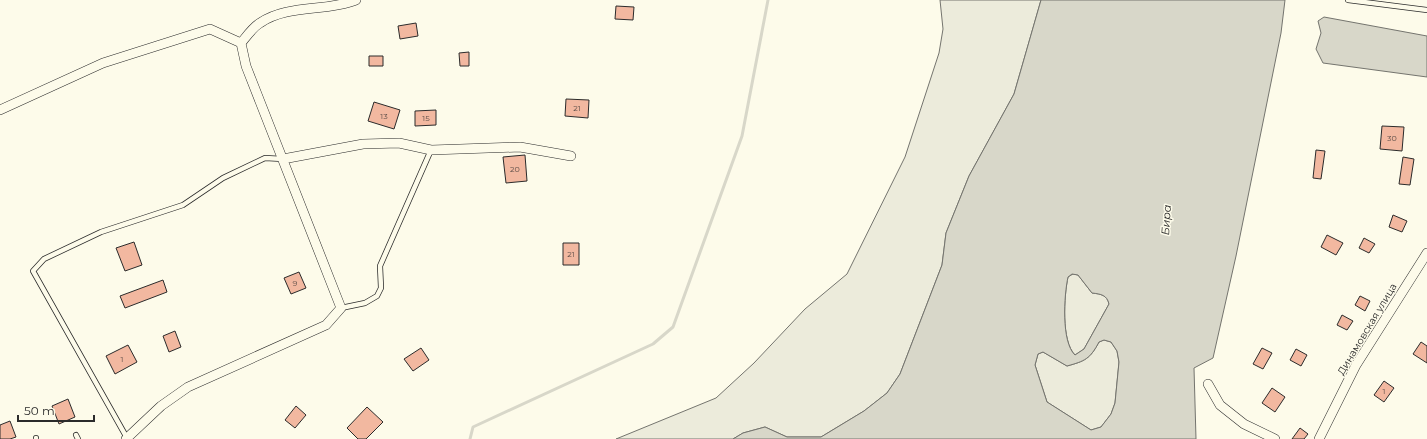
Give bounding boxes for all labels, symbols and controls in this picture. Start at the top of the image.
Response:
house number: 21 [573,103,581,113]
house number: 13 [380,111,388,121]
house number: 15 [422,113,430,123]
house number: 30 [1387,133,1397,143]
house number: 20 [510,164,520,174]
water label: Бира [1158,204,1174,236]
house number: 21 [567,249,575,259]
house number: 9 [293,278,298,288]
street label: Динамовская улица [1334,281,1400,377]
house number: 1 [121,354,123,364]
house number: 1 [1383,386,1385,396]
scale bar [18,397,94,423]
text: 50 m [24,403,55,418]

